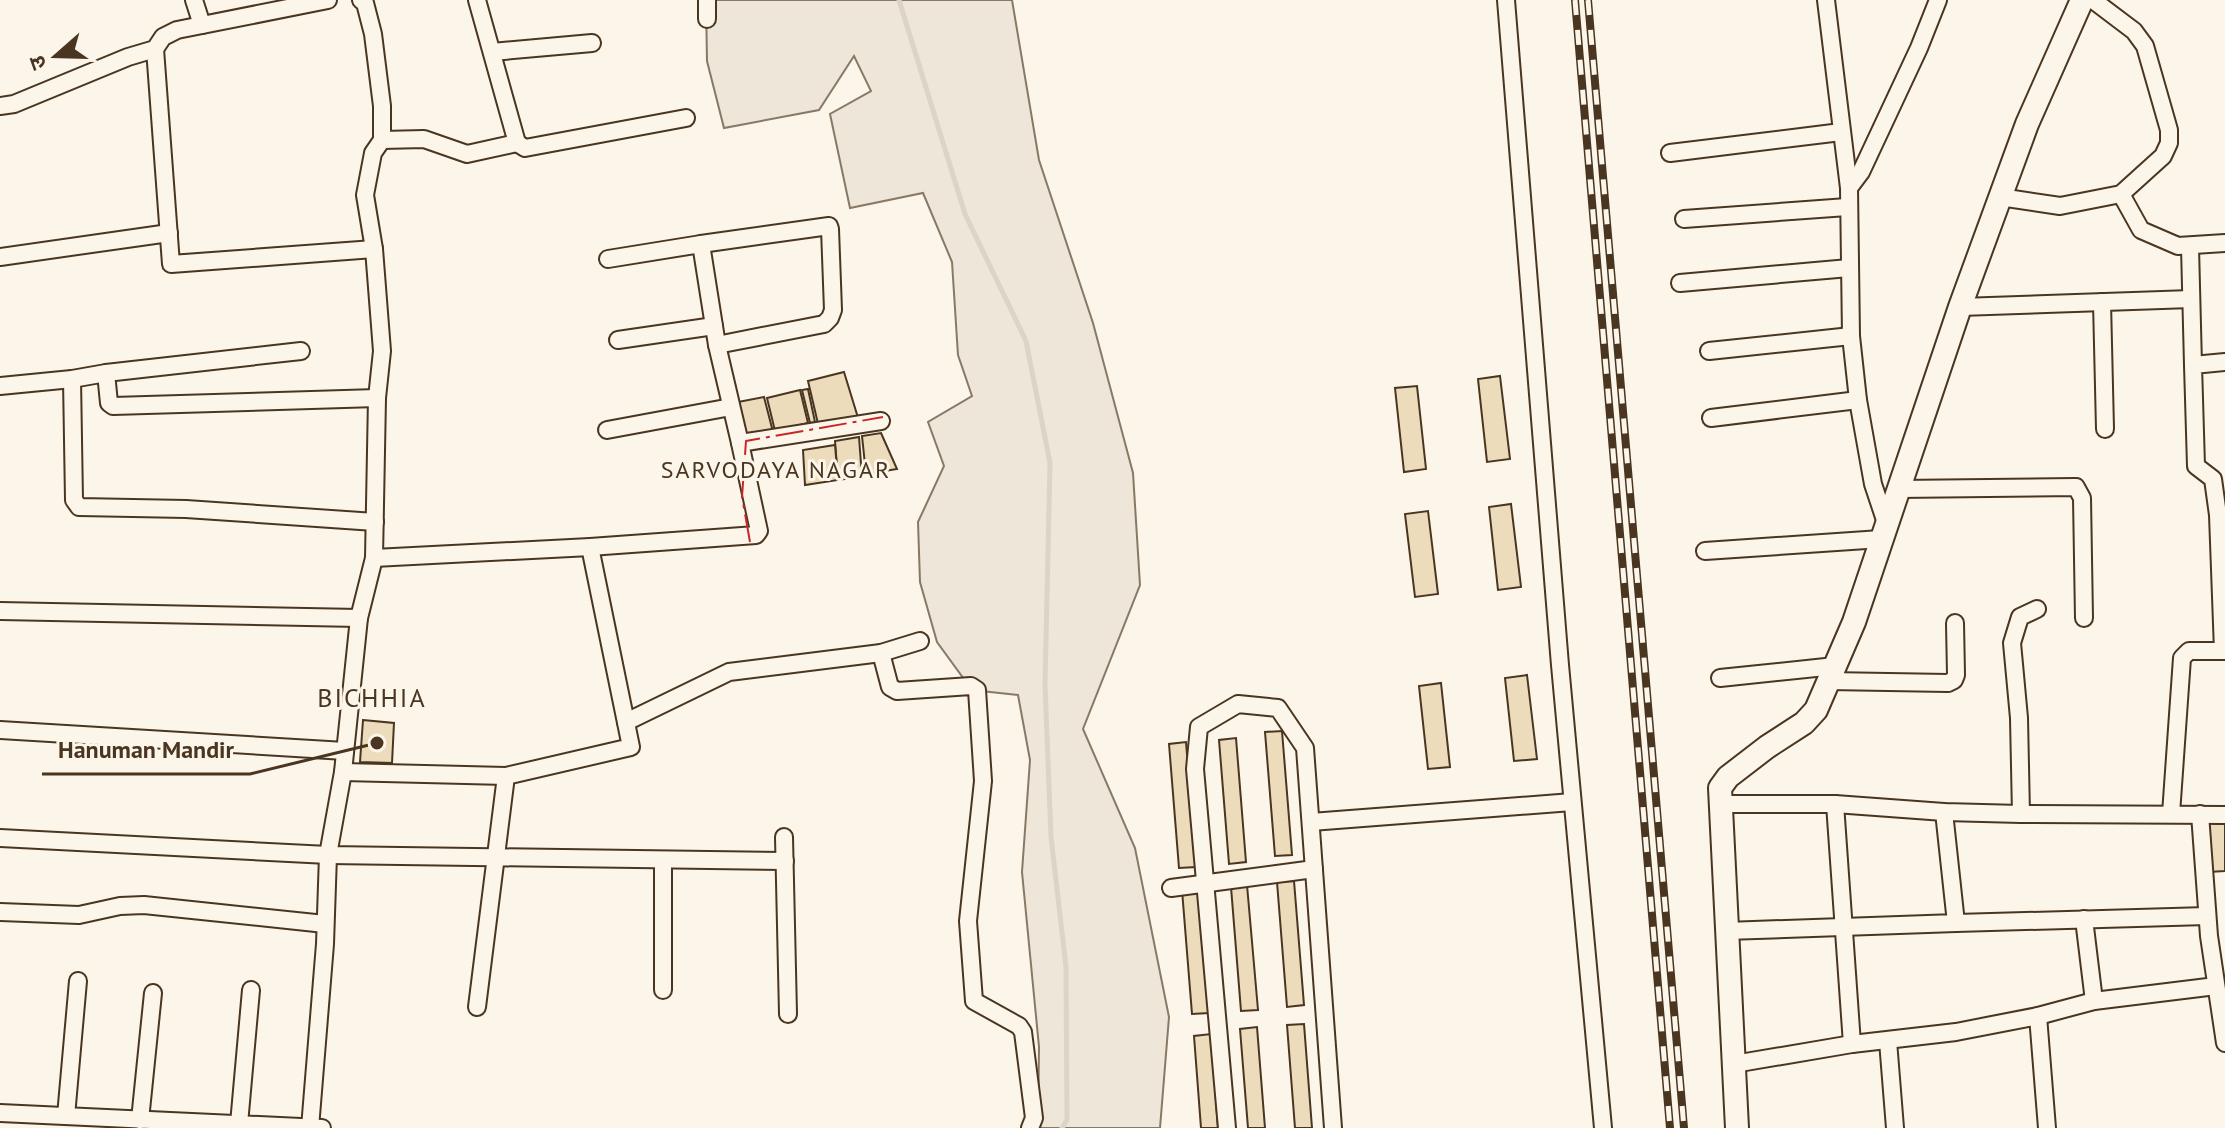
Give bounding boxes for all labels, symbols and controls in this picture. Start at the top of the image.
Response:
north arrow [16,16,96,96]
text: उ [21,51,53,74]
district label: SARVODAYA NAGAR [661,454,891,485]
district label: BICHHIA [317,681,427,714]
callout: Hanuman Mandir [42,726,250,774]
text: Hanuman Mandir [58,734,235,765]

